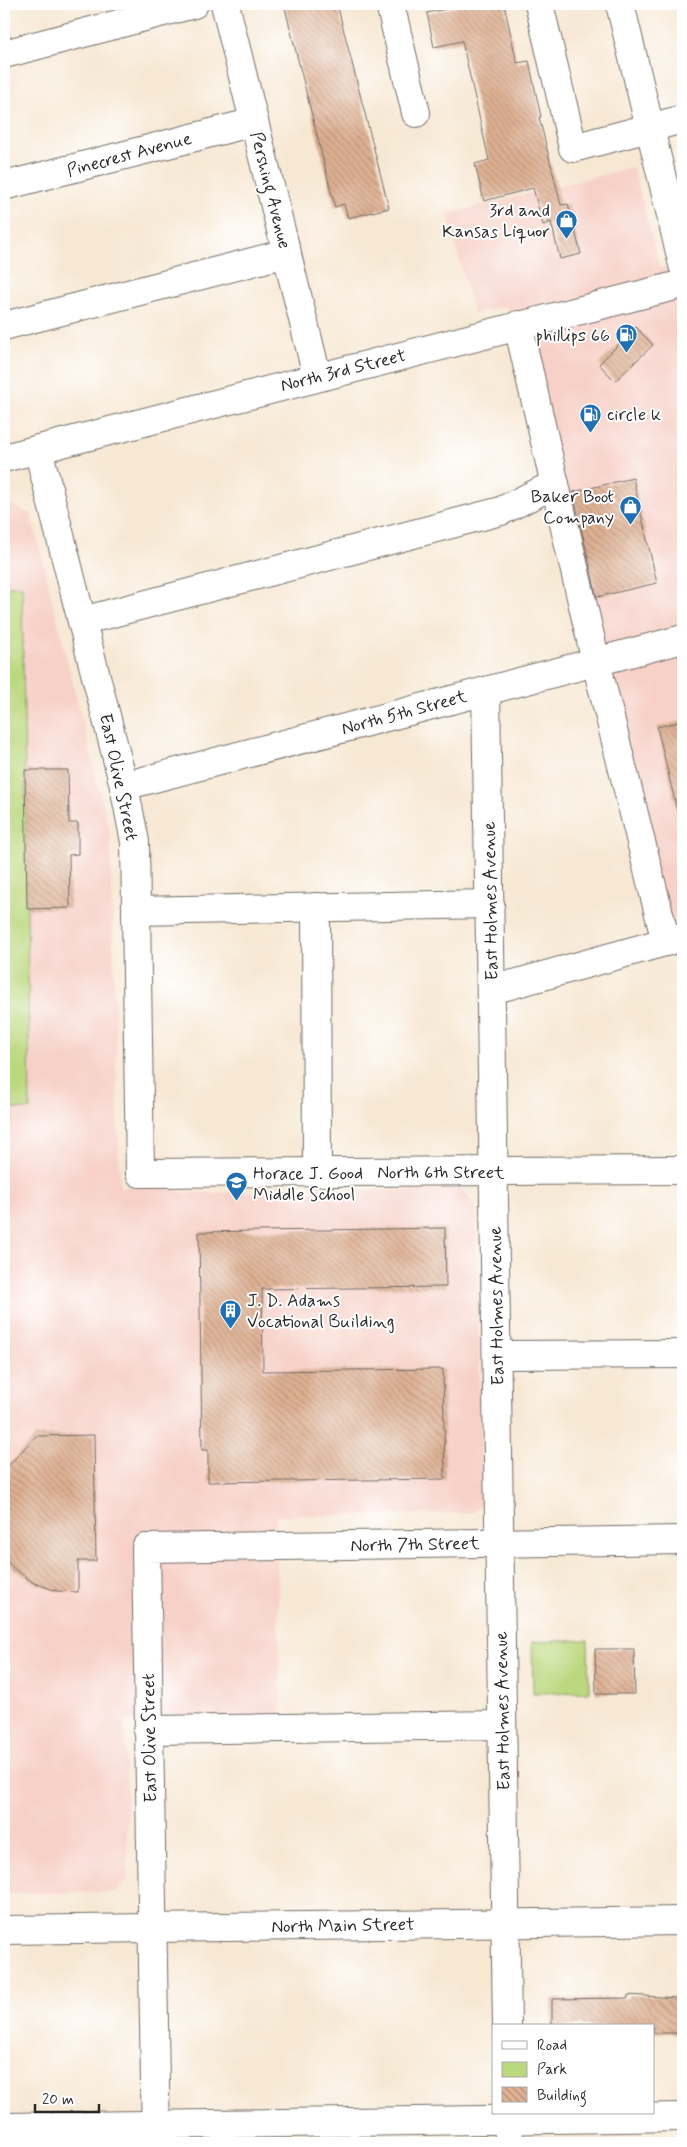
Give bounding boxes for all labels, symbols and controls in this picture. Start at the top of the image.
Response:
street label: Pinecrest Avenue [64,127,194,183]
street label: Pershing Avenue [242,129,296,252]
place label: 3rd and Kansas Liquor [442,199,550,244]
shop icon: 3rd and Kansas Liquor [554,208,578,239]
fuel station icon: phillips 66 [614,323,638,354]
place label: phillips 66 [536,324,610,348]
street label: North 3rd Street [278,344,408,398]
fuel station icon: circle k [579,402,603,433]
place label: circle k [607,403,661,427]
place label: Baker Boot Company [531,485,614,530]
shop icon: Baker Boot Company [618,494,642,525]
street label: North 5th Street [339,685,470,741]
street label: East Olive Street [93,711,143,843]
street label: East Holmes Avenue [478,821,504,981]
street label: North 6th Street [377,1161,505,1185]
place label: Horace J. Good Middle School [253,1162,363,1207]
school or university icon: Horace J. Good Middle School [225,1171,249,1202]
street label: East Holmes Avenue [484,1226,510,1386]
place label: J. D. Adams Vocational Building [247,1289,395,1334]
building icon: J. D. Adams Vocational Building [219,1298,243,1329]
street label: North 7th Street [350,1532,480,1558]
street label: East Holmes Avenue [490,1631,516,1791]
street label: East Olive Street [137,1673,163,1803]
street label: North Main Street [271,1913,415,1939]
legend [492,2024,654,2114]
text: Road [537,2036,567,2056]
text: Park [537,2060,567,2080]
scale bar [35,2082,99,2114]
text: Building [537,2086,587,2107]
text: 20 m [42,2090,74,2110]

